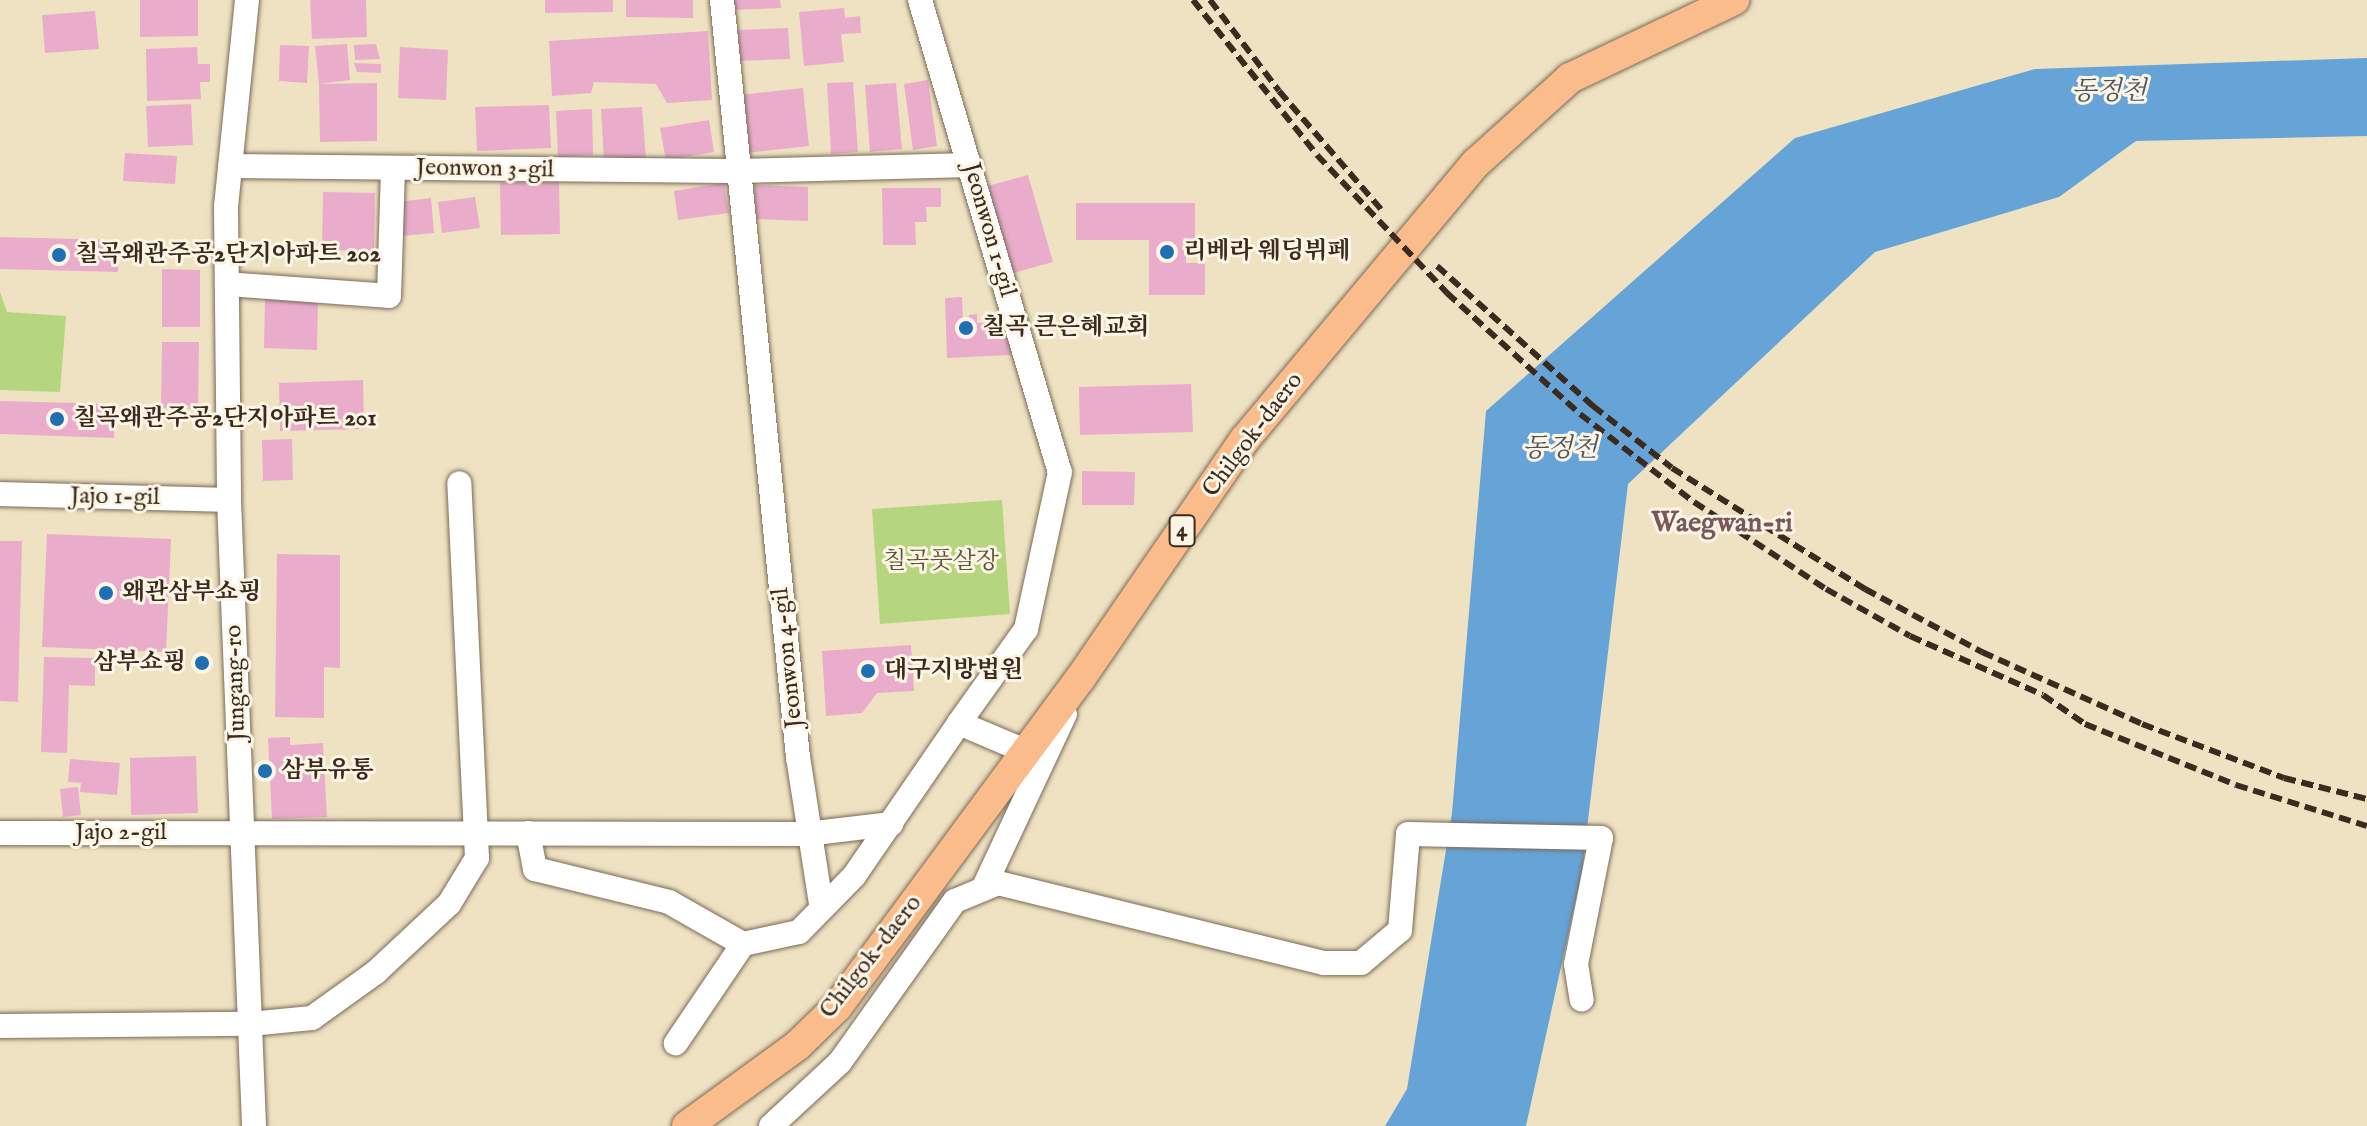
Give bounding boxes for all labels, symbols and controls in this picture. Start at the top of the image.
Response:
water label: 동정천 [2071,76,2147,108]
street label: Jeonwon 3-gil [416,153,554,185]
street label: Jeonwon 1-gil [956,160,1022,300]
place label: 리베라 웨딩뷔페 [1183,238,1351,266]
place label: 칠곡왜관주공2단지아파트 202 [75,241,381,269]
marker: 리베라 웨딩뷔페 [1158,243,1176,261]
marker: 칠곡왜관주공2단지아파트 202 [50,246,68,264]
place label: 칠곡 큰은혜교회 [982,314,1150,342]
marker: 칠곡 큰은혜교회 [957,319,975,337]
street label: Chilgok-daero [1197,367,1309,503]
place label: 칠곡왜관주공2단지아파트 201 [73,405,376,433]
marker: 칠곡왜관주공2단지아파트 201 [48,410,66,428]
water label: 동정천 [1522,433,1598,465]
street label: Jajo 1-gil [70,482,160,512]
district label: Waegwan-ri [1651,507,1793,541]
road number: 4 [1168,513,1196,549]
park label: 칠곡풋살장 [883,548,999,576]
place label: 왜관삼부쇼핑 [122,579,261,607]
marker: 왜관삼부쇼핑 [97,584,115,602]
street label: Jeonwon 4-gil [766,586,810,730]
street label: Jungang-ro [220,624,252,742]
place label: 삼부쇼핑 [93,649,186,677]
marker: 삼부쇼핑 [193,654,211,672]
place label: 대구지방법원 [884,657,1023,685]
marker: 대구지방법원 [859,662,877,680]
place label: 삼부유통 [281,757,374,785]
marker: 삼부유통 [256,762,274,780]
street label: Jajo 2-gil [75,819,167,847]
street label: Chilgok-daero [814,890,928,1024]

